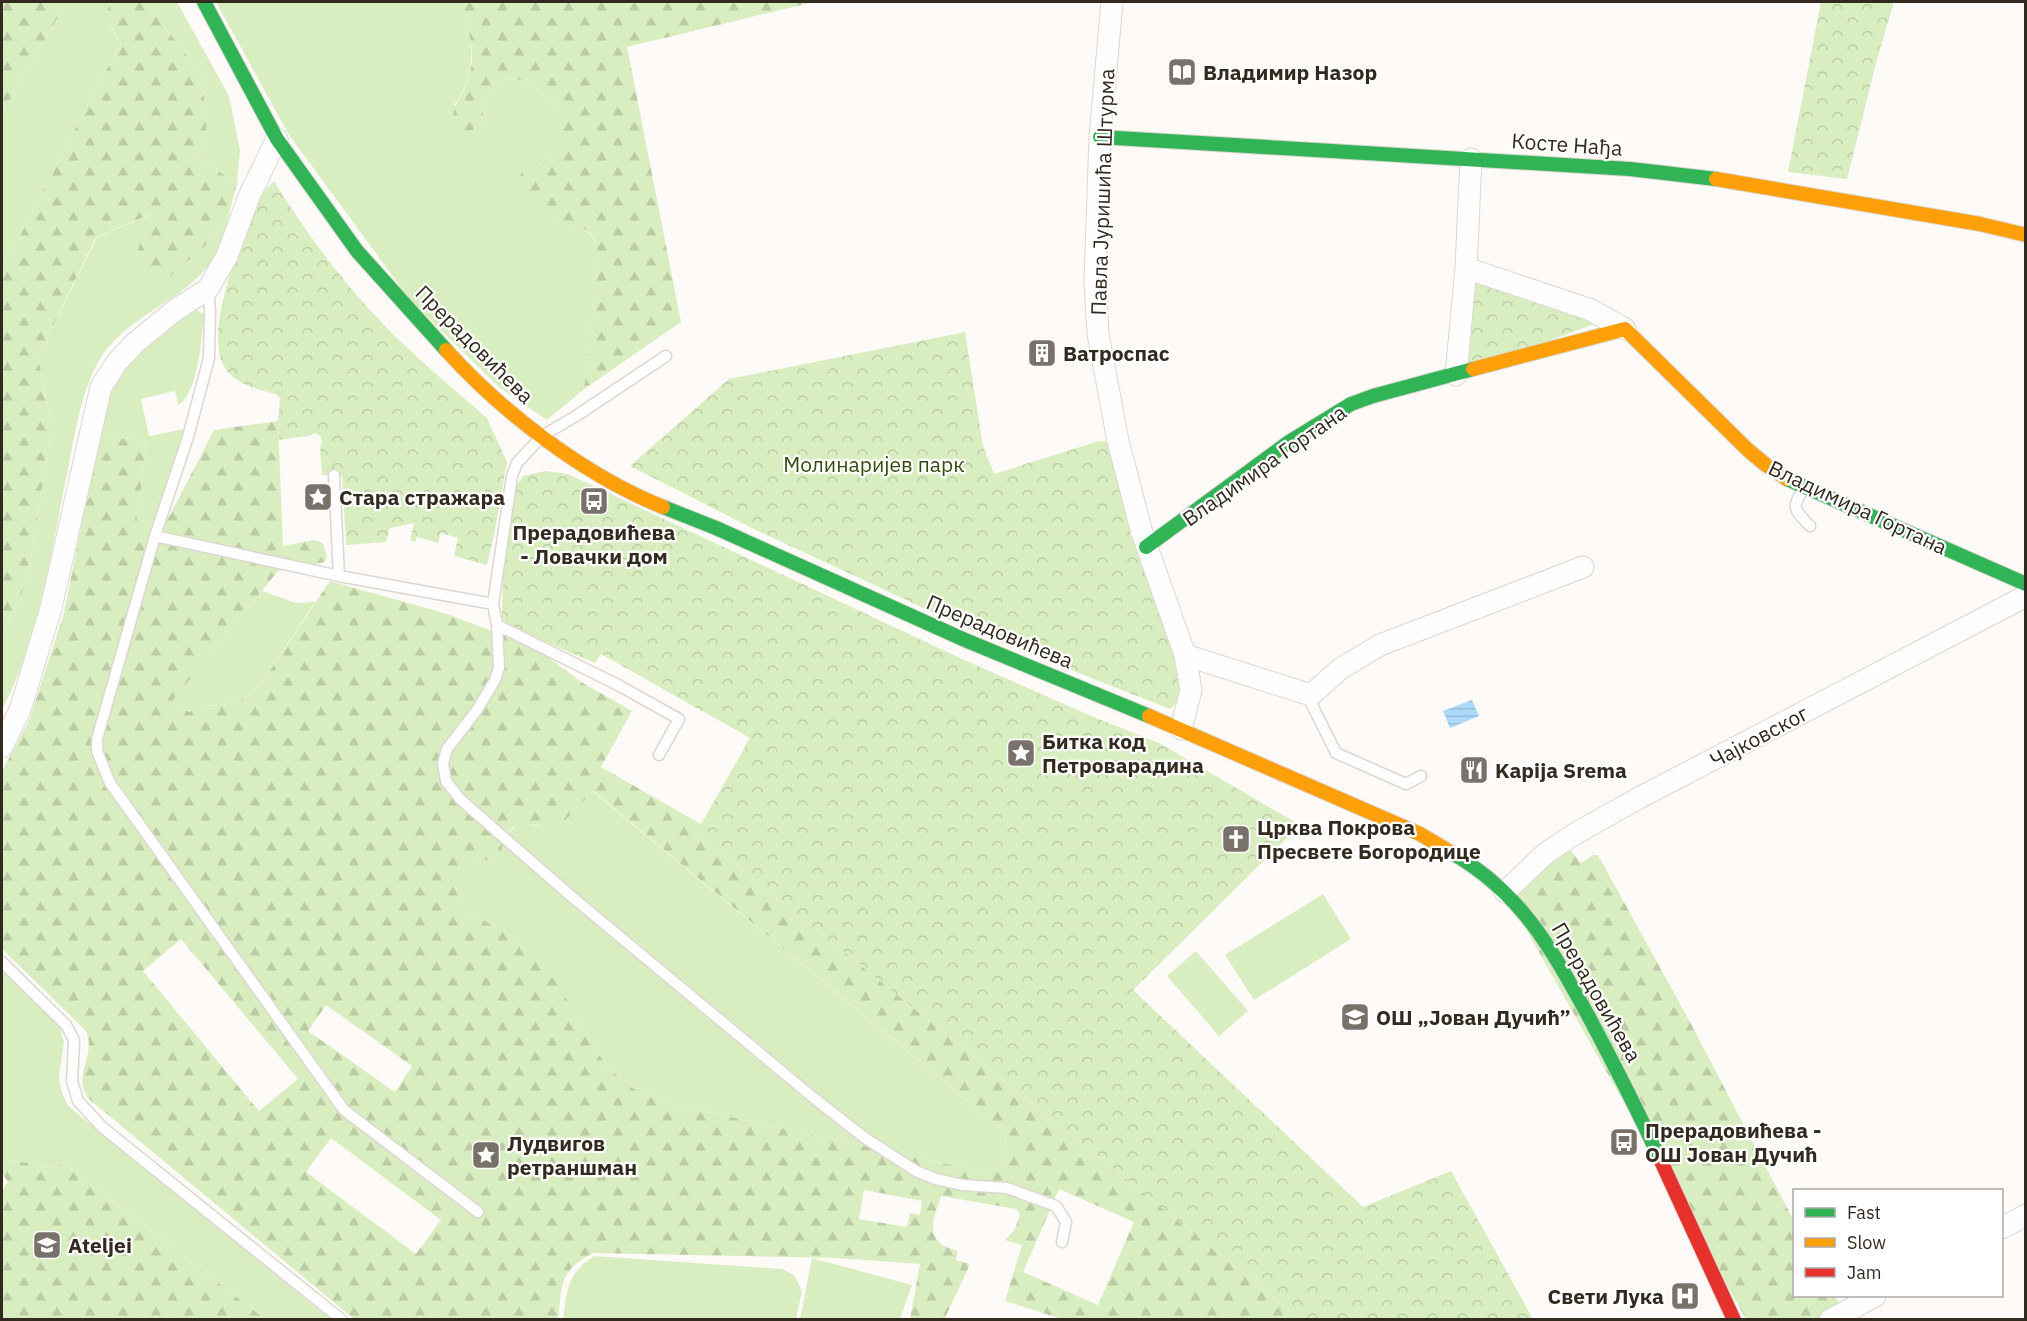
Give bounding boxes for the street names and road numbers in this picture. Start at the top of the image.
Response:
street label: Павла Јуришића Штурма [1084,68,1120,316]
street label: Косте Нађа [1511,126,1623,162]
street label: Прерадовићева [410,279,540,409]
street label: Владимира Гортана [1177,398,1351,532]
street label: Владимира Гортана [1764,453,1952,561]
street label: Прерадовићева [922,587,1078,675]
street label: Чајковског [1705,698,1813,774]
street label: Прерадовићева [1546,917,1648,1067]

